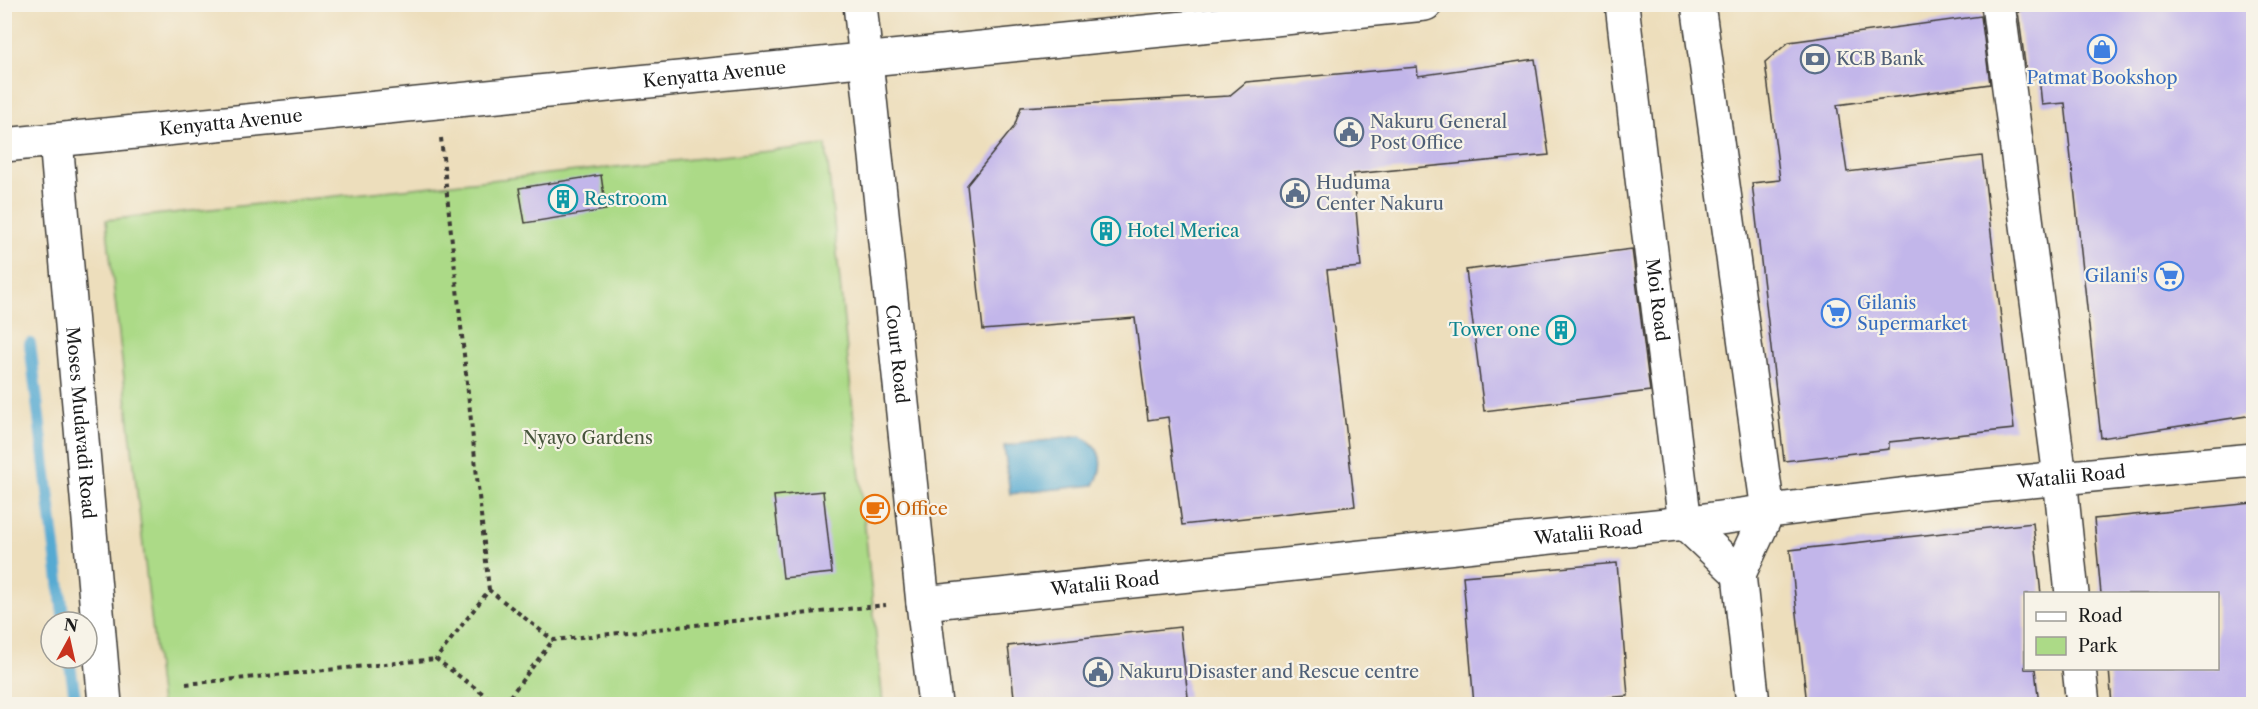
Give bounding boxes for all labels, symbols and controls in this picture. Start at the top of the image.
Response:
shop icon: Patmat Bookshop [2086,33,2118,65]
bank icon: KCB Bank [1799,43,1831,75]
place label: KCB Bank [1836,48,1926,70]
street label: Kenyatta Avenue [642,56,787,93]
place label: Patmat Bookshop [2026,67,2178,89]
street label: Kenyatta Avenue [158,104,303,141]
place label: Nakuru General Post Office [1370,111,1507,154]
public building icon: Nakuru General Post Office [1333,116,1365,148]
place label: Huduma Center Nakuru [1316,172,1444,215]
public building icon: Huduma Center Nakuru [1279,177,1311,209]
building icon: Restroom [547,183,579,215]
place label: Restroom [584,188,668,210]
building icon: Hotel Merica [1090,215,1122,247]
place label: Hotel Merica [1127,220,1240,242]
street label: Moi Road [1641,257,1673,343]
supermarket icon: Gilani's [2153,260,2185,292]
place label: Gilani's [2085,265,2148,287]
place label: Gilanis Supermarket [1857,292,1968,335]
supermarket icon: Gilanis Supermarket [1820,297,1852,329]
street label: Court Road [881,304,913,405]
building icon: Tower one [1545,314,1577,346]
place label: Tower one [1449,319,1540,341]
street label: Moses Mudavadi Road [61,326,100,520]
park label: Nyayo Gardens [523,427,653,449]
street label: Watalii Road [2015,461,2126,493]
cafe icon: Office [859,493,891,525]
place label: Office [896,498,948,520]
street label: Watalii Road [1532,517,1644,550]
street label: Watalii Road [1049,567,1160,601]
legend [2024,592,2219,670]
text: Road [2078,605,2123,627]
north arrow [39,610,99,670]
text: N [63,614,79,636]
text: Park [2078,635,2119,657]
public building icon: Nakuru Disaster and Rescue centre [1082,656,1114,688]
place label: Nakuru Disaster and Rescue centre [1119,661,1419,683]

